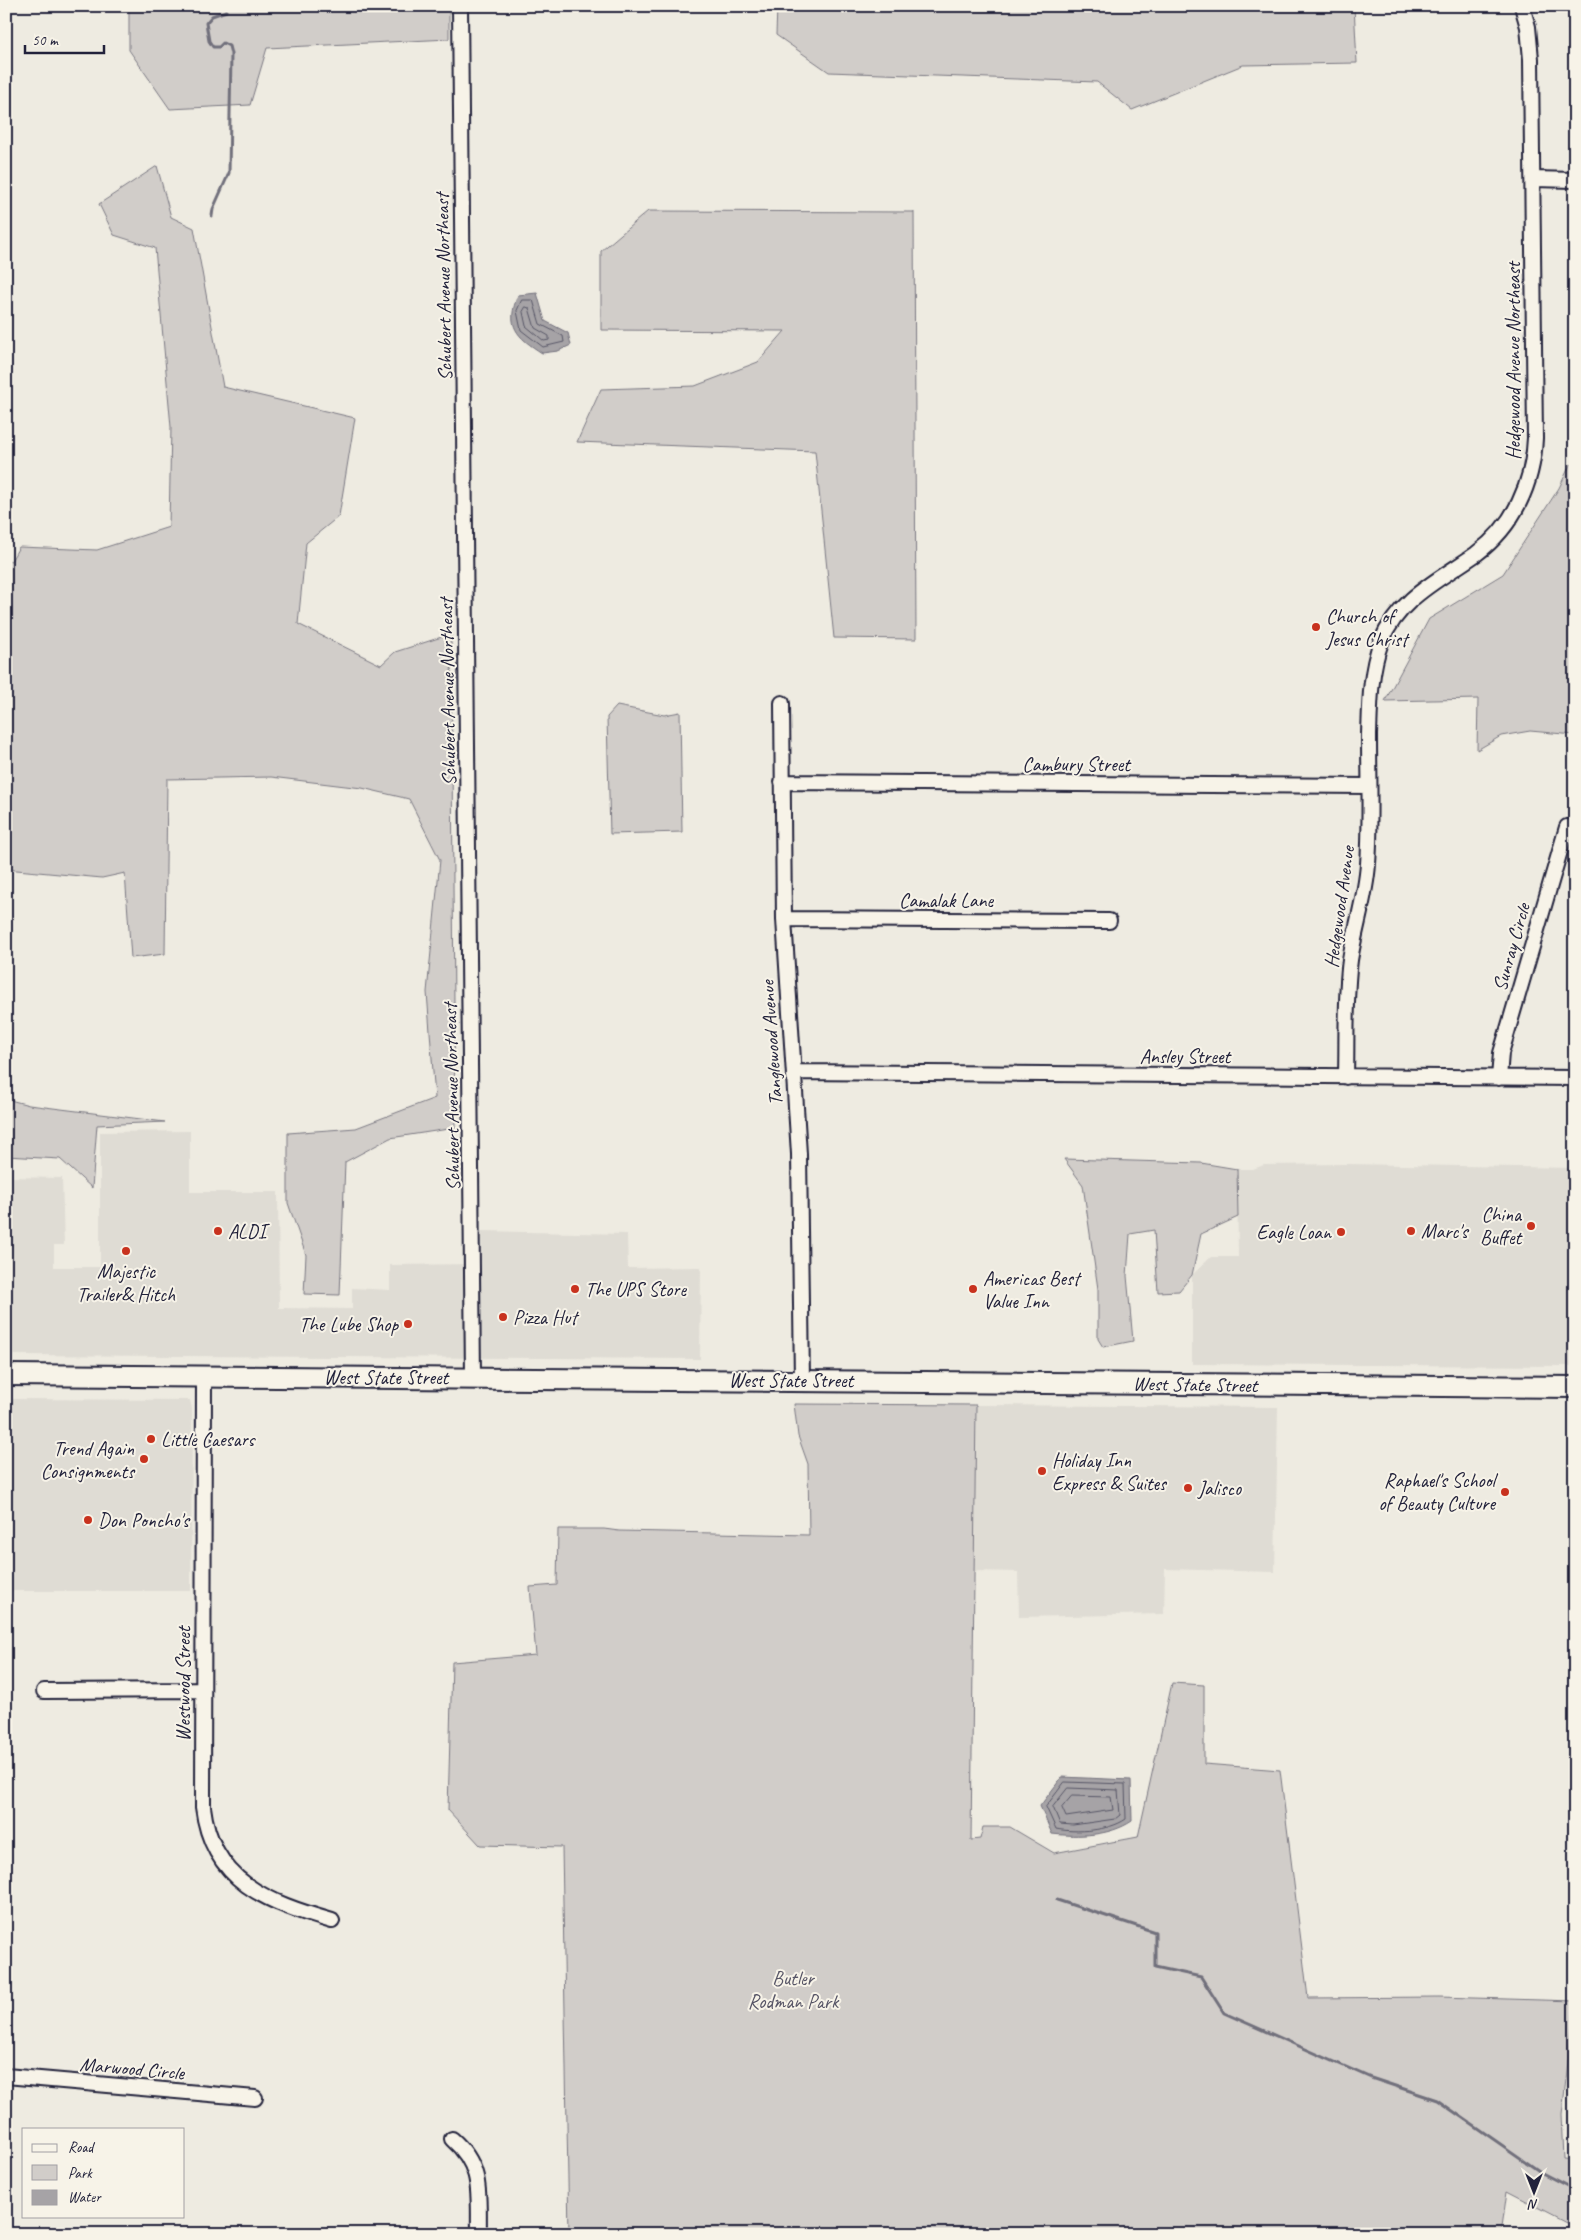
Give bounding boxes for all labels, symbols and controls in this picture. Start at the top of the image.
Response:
scale bar [25,22,104,54]
text: 50 m [32,31,59,50]
street label: Schubert Avenue Northeast [429,190,458,381]
street label: Hedgewood Avenue Northeast [1501,260,1526,460]
street label: Schubert Avenue Northeast [433,595,462,786]
place label: Church of Jesus Christ [1325,604,1411,652]
marker: Church of Jesus Christ [1310,621,1322,633]
street label: Cambury Street [1022,752,1132,777]
street label: Hedgewood Avenue [1319,843,1361,969]
street label: Camalak Lane [899,888,994,913]
street label: Sunray Circle [1487,899,1536,994]
street label: Tanglewood Avenue [755,978,788,1106]
street label: Schubert Avenue Northeast [437,1000,466,1191]
street label: Ansley Street [1140,1044,1233,1069]
place label: China Buffet [1480,1202,1523,1250]
place label: ALDI [228,1219,270,1244]
place label: Marc's [1421,1219,1470,1244]
place label: Eagle Loan [1257,1220,1332,1245]
marker: China Buffet [1525,1220,1537,1232]
marker: ALDI [212,1225,224,1237]
marker: Marc's [1405,1225,1417,1237]
marker: Eagle Loan [1335,1226,1347,1238]
marker: Majestic Trailer& Hitch [120,1245,132,1257]
place label: Majestic Trailer& Hitch [77,1259,176,1307]
place label: Americas Best Value Inn [983,1266,1083,1314]
place label: The UPS Store [585,1277,687,1302]
marker: The UPS Store [569,1283,581,1295]
marker: Americas Best Value Inn [967,1283,979,1295]
place label: Pizza Hut [513,1305,580,1330]
marker: Pizza Hut [497,1311,509,1323]
place label: The Lube Shop [299,1312,399,1337]
marker: The Lube Shop [402,1318,414,1330]
street label: West State Street [324,1365,451,1390]
street label: West State Street [729,1368,856,1393]
street label: West State Street [1133,1371,1260,1398]
place label: Little Caesars [161,1427,257,1452]
marker: Little Caesars [145,1433,157,1445]
place label: Trend Again Consignments [41,1436,136,1484]
place label: Holiday Inn Express & Suites [1052,1448,1168,1496]
marker: Trend Again Consignments [138,1453,150,1465]
marker: Holiday Inn Express & Suites [1036,1465,1048,1477]
place label: Raphael's School of Beauty Culture [1379,1468,1499,1516]
place label: Jalisco [1197,1476,1242,1501]
marker: Jalisco [1182,1482,1194,1494]
marker: Raphael's School of Beauty Culture [1499,1486,1511,1498]
place label: Don Poncho's [98,1508,191,1533]
marker: Don Poncho's [82,1514,94,1526]
street label: Westwood Street [171,1624,196,1741]
park label: Butler Rodman Park [748,1966,840,2014]
street label: Marwood Circle [79,2051,187,2086]
legend [22,2128,185,2218]
text: Road [68,2138,95,2157]
text: Park [68,2164,93,2183]
north arrow [1508,2168,1558,2218]
text: Water [68,2188,102,2207]
text: N [1527,2196,1538,2213]

